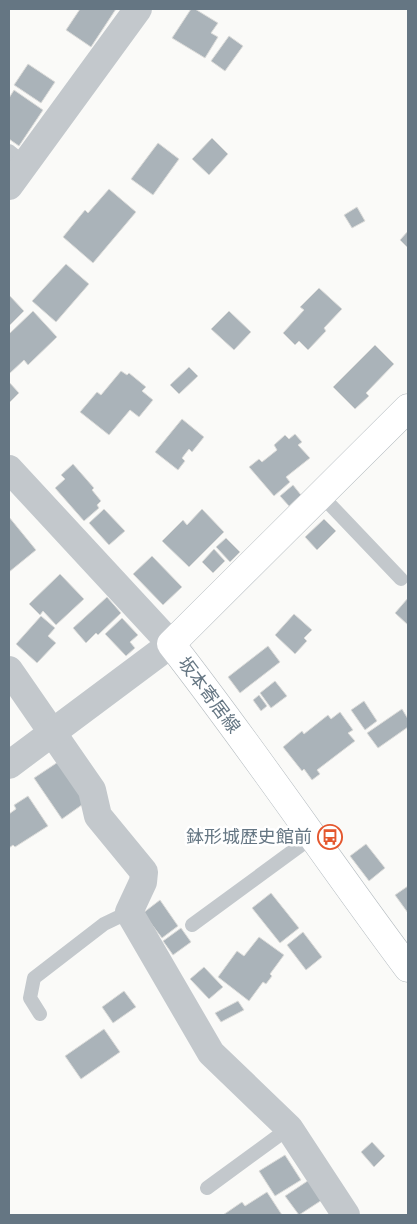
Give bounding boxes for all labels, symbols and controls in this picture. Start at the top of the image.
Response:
street label: 坂本寄居線 [174,652,245,737]
bus stop icon: 鉢形城歴史館前 [317,824,343,850]
place label: 鉢形城歴史館前 [186,826,312,847]

